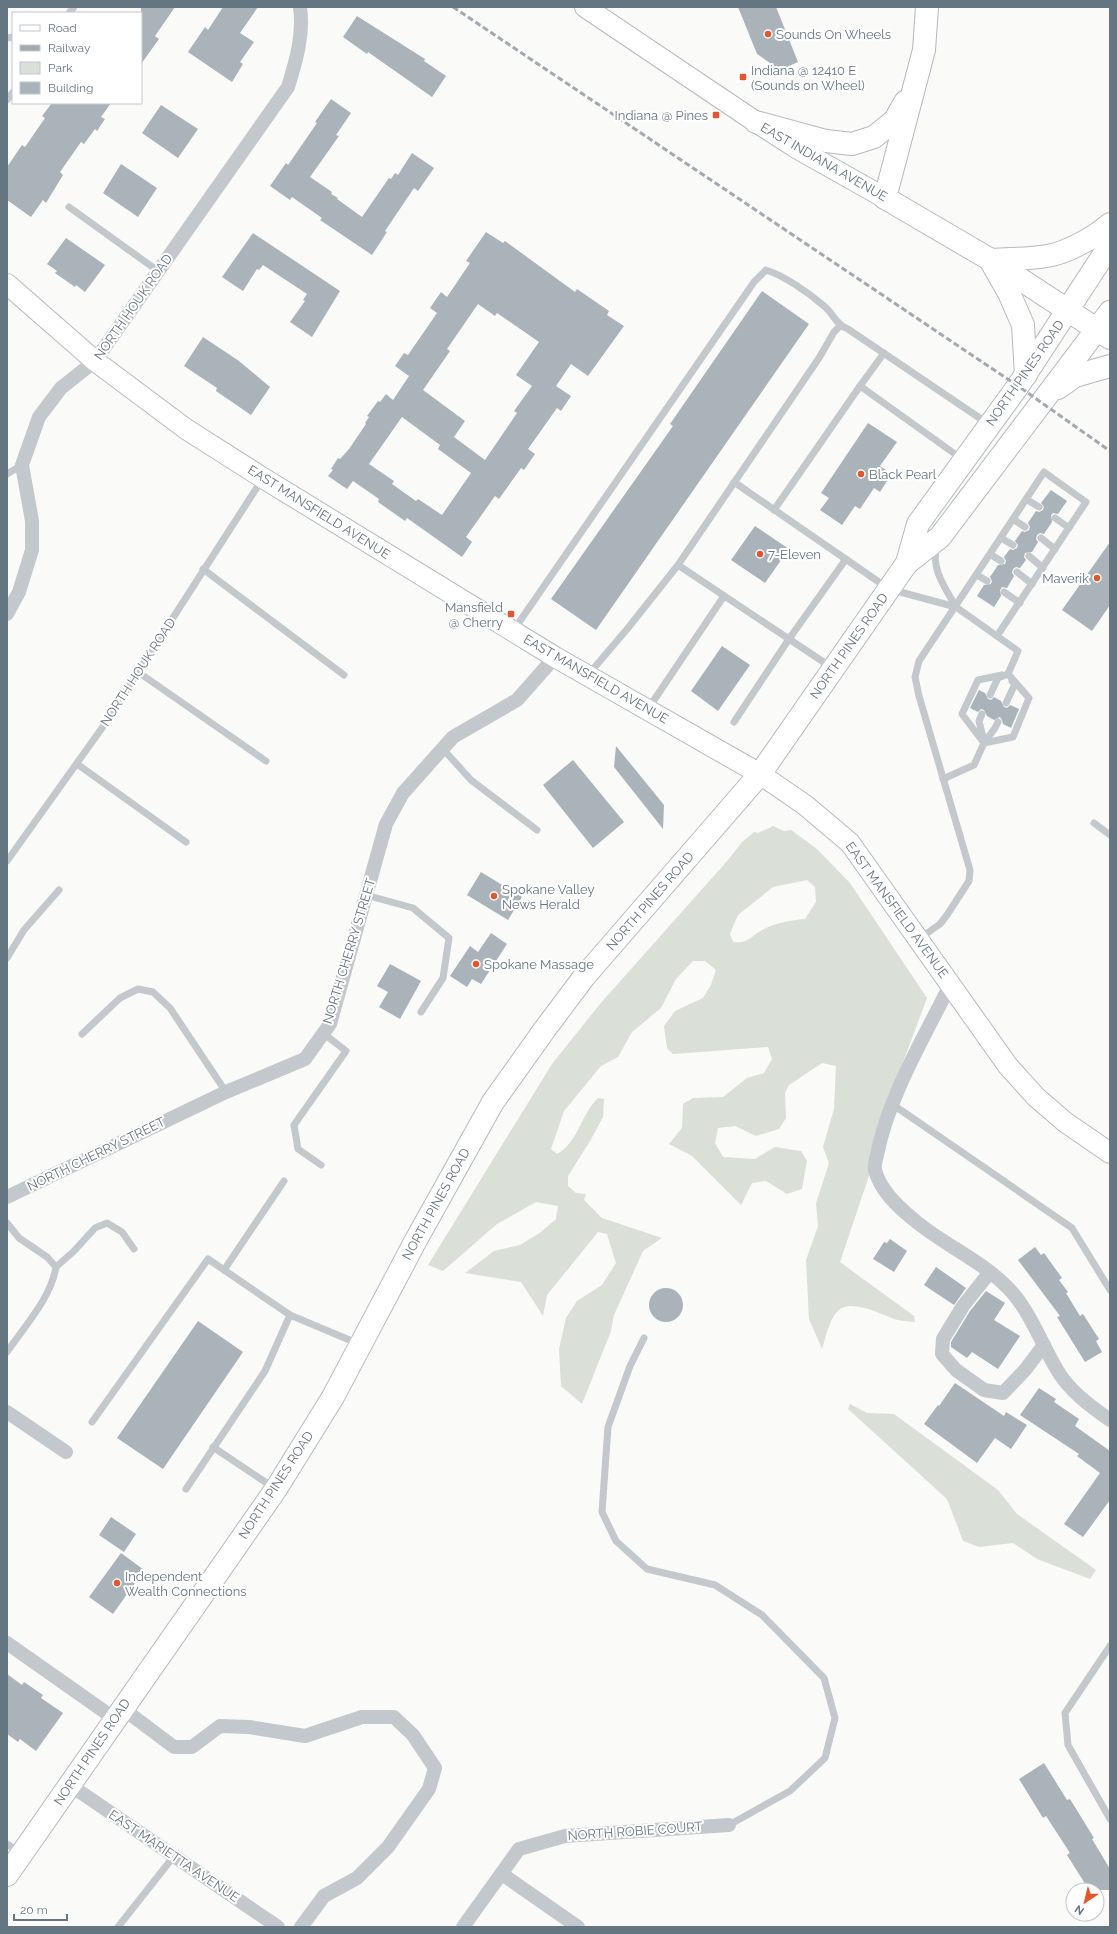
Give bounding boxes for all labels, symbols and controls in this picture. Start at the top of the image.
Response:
legend [12,12,142,104]
text: Road [48,21,77,35]
place label: Sounds On Wheels [776,27,891,42]
marker: Sounds On Wheels [763,29,773,39]
text: Railway [48,41,91,55]
text: Park [48,61,73,75]
place label: Indiana @ 12410 E (Sounds on Wheel) [751,63,865,93]
marker: Indiana @ 12410 E (Sounds on Wheel) [738,72,748,82]
text: Building [48,81,94,95]
place label: Indiana @ Pines [615,108,708,123]
marker: Indiana @ Pines [711,110,721,120]
street label: EAST INDIANA AVENUE [758,120,890,204]
street label: NORTH HOUK ROAD [91,251,175,363]
street label: NORTH PINES ROAD [983,317,1067,429]
street label: EAST MANSFIELD AVENUE [245,462,393,562]
place label: Black Pearl [869,467,937,482]
marker: Black Pearl [856,469,866,479]
place label: 7-Eleven [768,547,821,562]
marker: 7-Eleven [755,549,765,559]
place label: Maverik [1042,571,1089,586]
marker: Maverik [1092,573,1102,583]
street label: NORTH PINES ROAD [807,590,891,702]
place label: Mansfield @ Cherry [445,600,503,630]
marker: Mansfield @ Cherry [506,609,516,619]
street label: NORTH HOUK ROAD [97,615,179,729]
street label: EAST MANSFIELD AVENUE [521,631,671,727]
street label: EAST MANSFIELD AVENUE [843,839,951,981]
street label: NORTH PINES ROAD [603,849,697,953]
street label: NORTH CHERRY STREET [320,876,378,1026]
place label: Spokane Valley News Herald [502,882,594,912]
marker: Spokane Valley News Herald [489,891,499,901]
place label: Spokane Massage [484,957,594,972]
marker: Spokane Massage [471,959,481,969]
street label: NORTH CHERRY STREET [25,1114,167,1194]
street label: NORTH PINES ROAD [399,1146,473,1262]
street label: NORTH PINES ROAD [236,1428,316,1542]
place label: Independent Wealth Connections [125,1569,247,1599]
marker: Independent Wealth Connections [112,1578,122,1588]
street label: NORTH PINES ROAD [51,1696,133,1808]
street label: EAST MARIETTA AVENUE [106,1807,242,1905]
street label: NORTH ROBIE COURT [567,1819,703,1843]
north arrow [1065,1882,1105,1922]
scale bar [14,1896,67,1922]
text: N [1072,1902,1087,1918]
text: 20 m [20,1903,48,1917]

